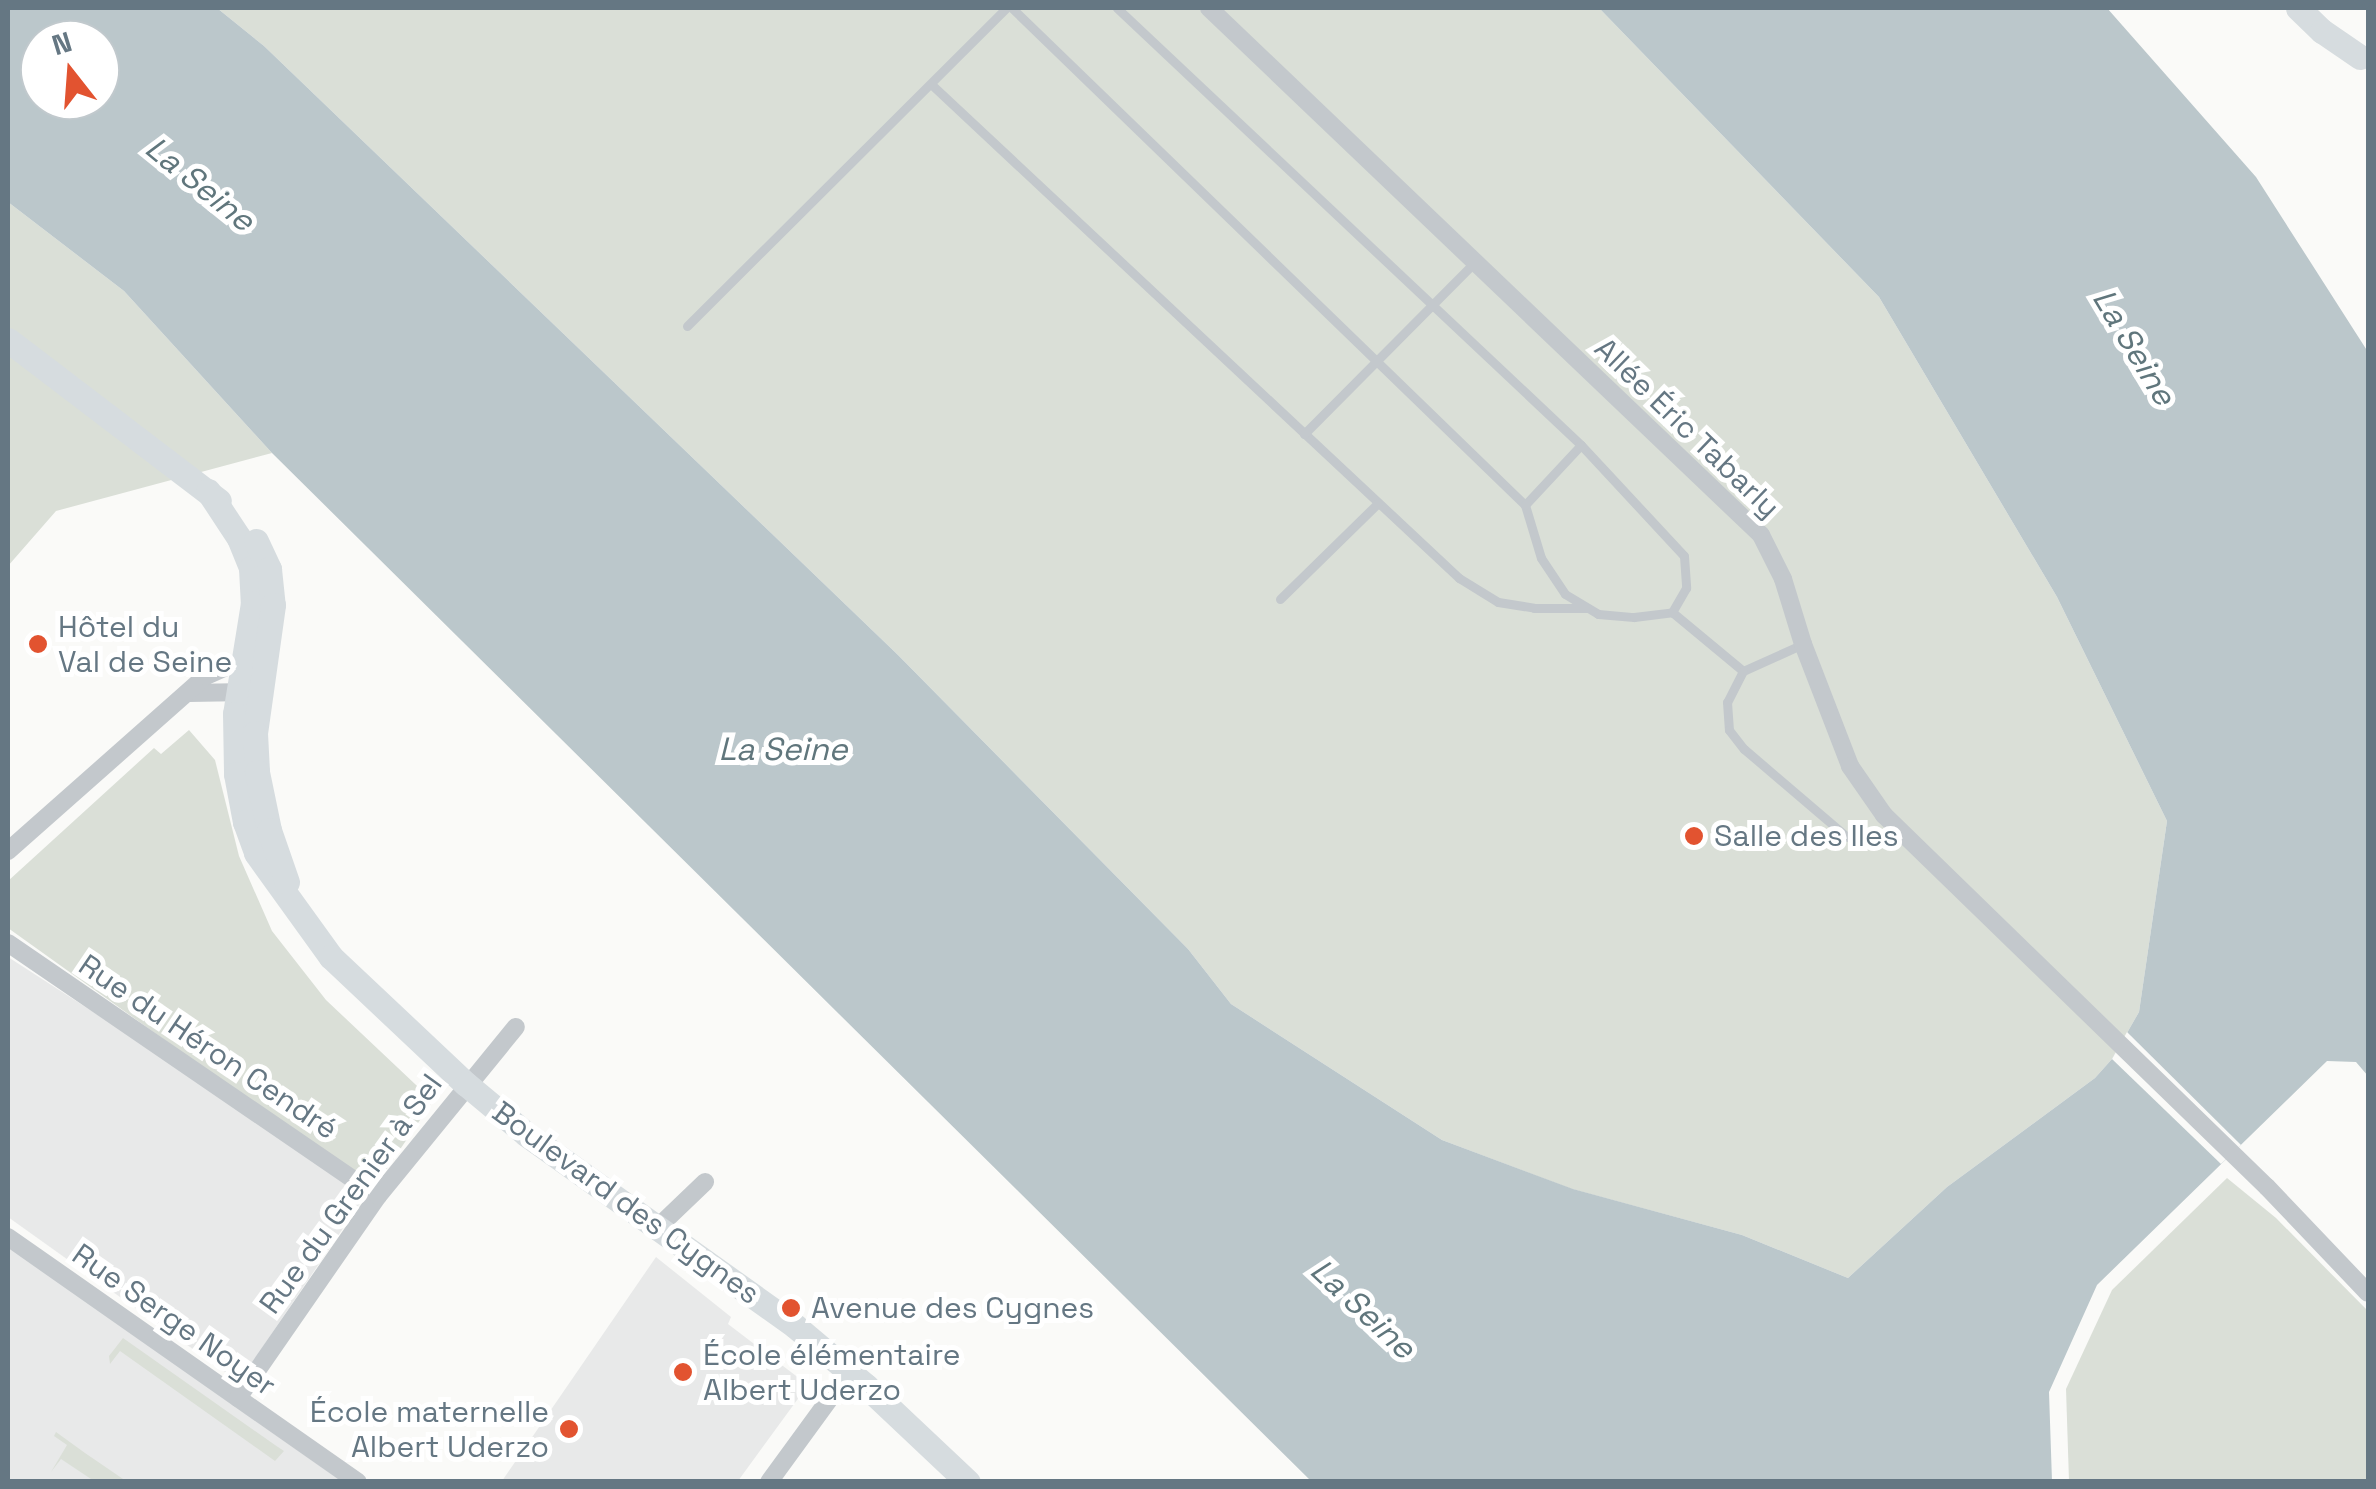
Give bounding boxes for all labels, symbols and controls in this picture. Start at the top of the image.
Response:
north arrow [20,20,120,120]
text: N [48,23,76,63]
water label: La Seine [138,128,262,240]
water label: La Seine [2084,282,2184,412]
street label: Allée Éric Tabarly [1587,330,1787,526]
place label: Hôtel du Val de Seine [58,609,232,680]
marker: Hôtel du Val de Seine [27,633,49,655]
water label: La Seine [718,730,848,768]
place label: Salle des Iles [1714,818,1899,854]
marker: Salle des Iles [1683,825,1705,847]
street label: Rue du Héron Cendré [72,947,344,1147]
street label: Rue du Grenier à Sel [252,1067,450,1321]
street label: Boulevard des Cygnes [485,1094,767,1312]
street label: Rue Serge Noyer [65,1236,283,1404]
water label: La Seine [1303,1251,1423,1367]
place label: Avenue des Cygnes [811,1290,1094,1326]
marker: Avenue des Cygnes [780,1297,802,1319]
place label: École élémentaire Albert Uderzo [703,1337,960,1408]
marker: École élémentaire Albert Uderzo [672,1361,694,1383]
place label: École maternelle Albert Uderzo [310,1394,549,1464]
marker: École maternelle Albert Uderzo [558,1418,580,1440]

